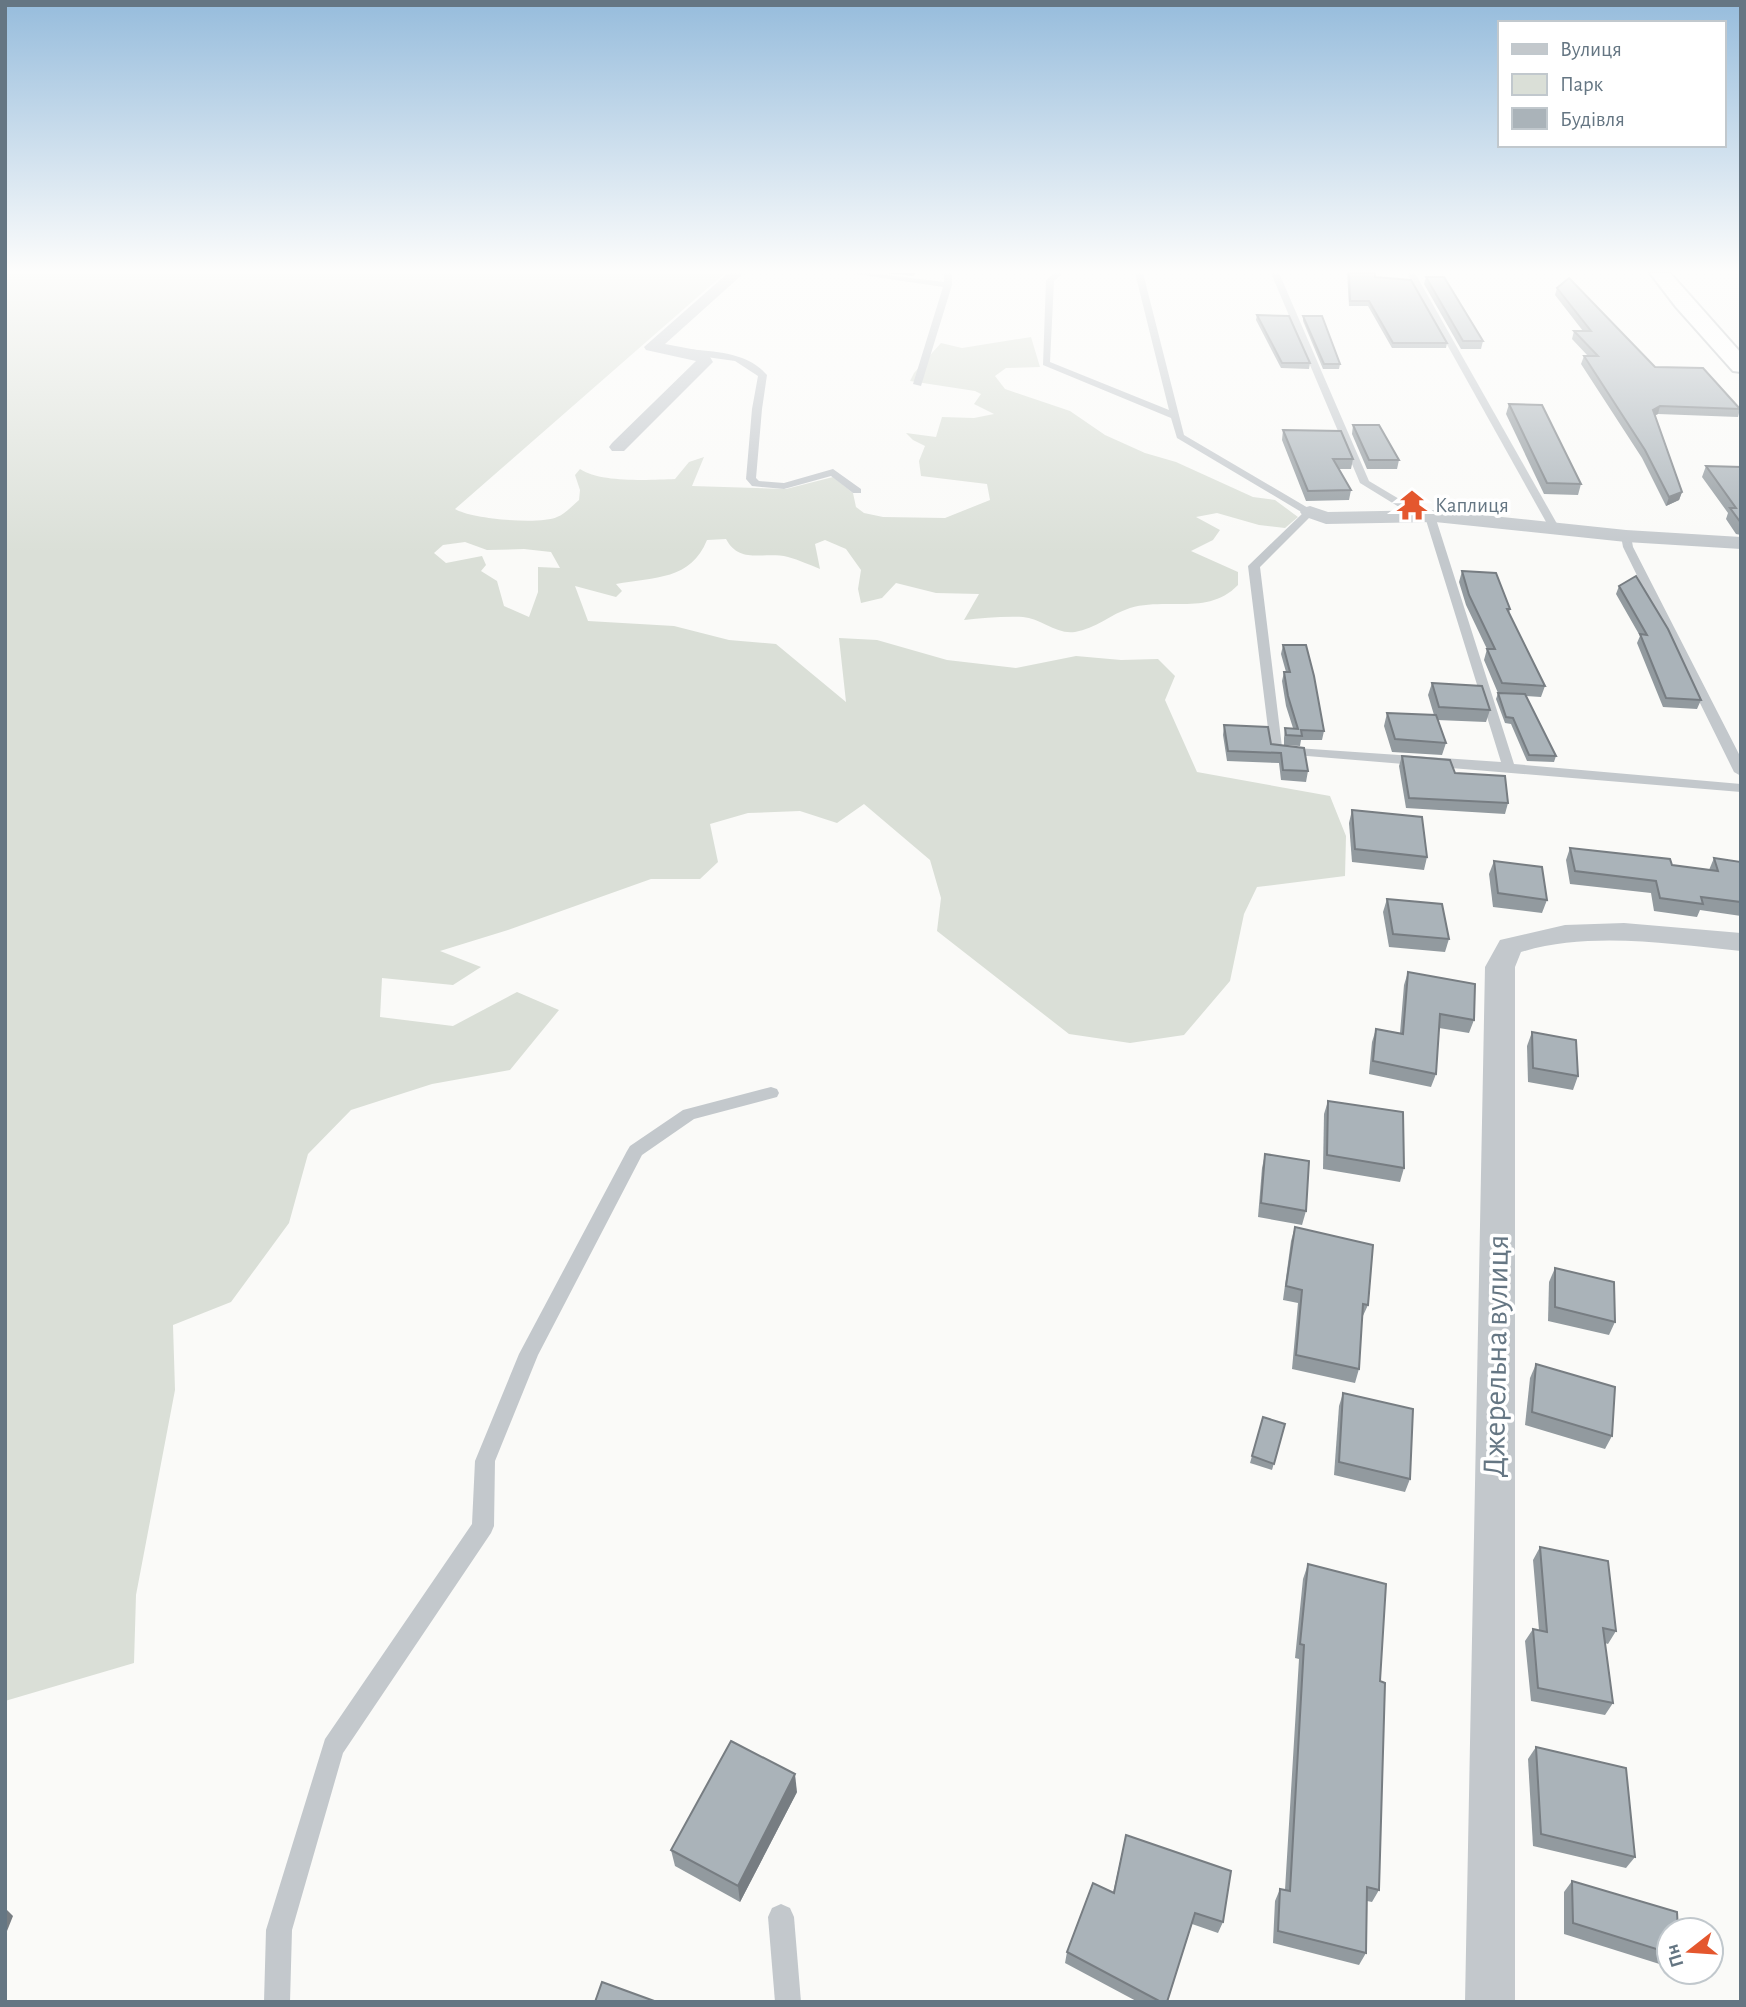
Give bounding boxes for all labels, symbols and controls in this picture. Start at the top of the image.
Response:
legend [1498,21,1725,147]
text: Вулиця [1560,39,1622,60]
text: Парк [1560,74,1604,95]
text: Будівля [1560,109,1625,130]
temple icon: Каплиця [1395,488,1429,522]
place label: Каплиця [1435,495,1509,516]
street label: Джерельна вулиця [1478,1235,1514,1477]
north arrow [1655,1916,1725,1986]
text: Пн [1663,1942,1688,1969]

